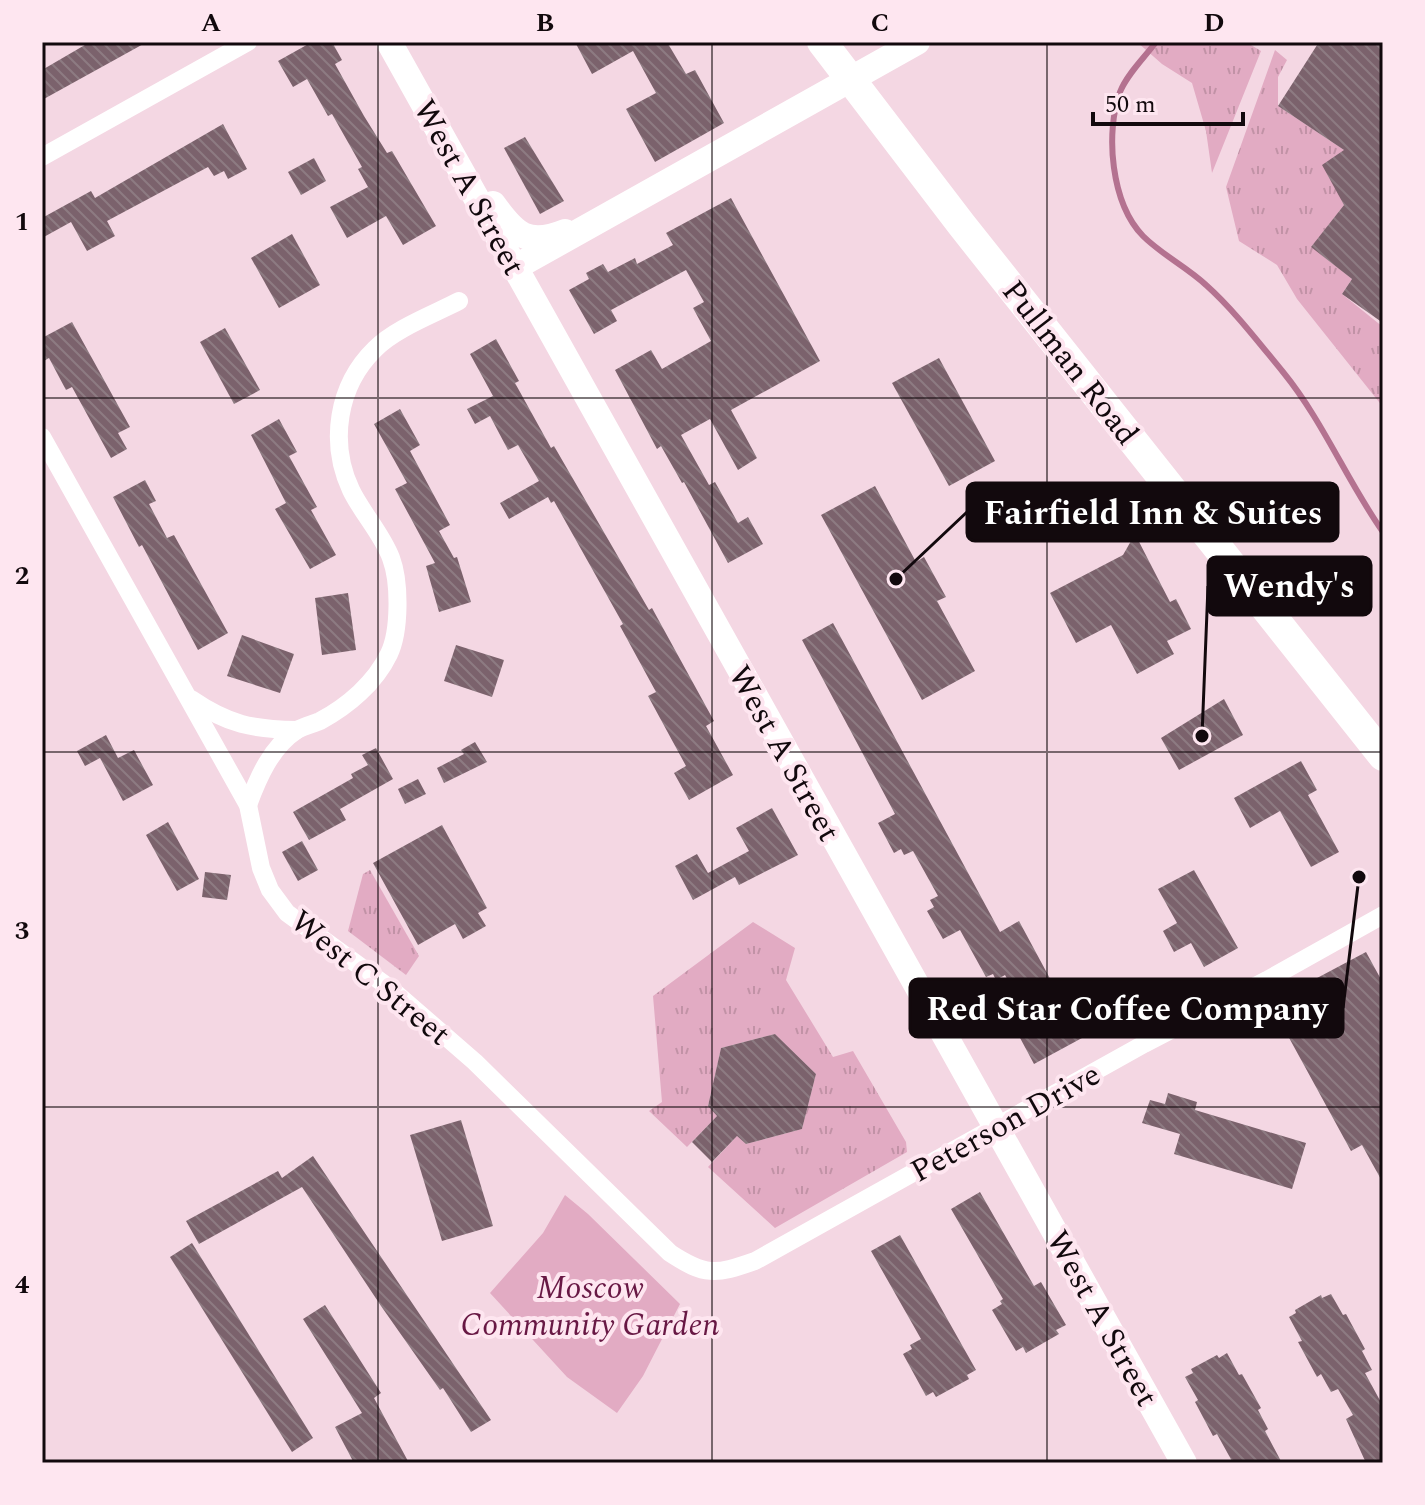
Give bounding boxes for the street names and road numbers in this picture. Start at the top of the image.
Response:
street label: West A Street [400,91,537,285]
street label: Pullman Road [989,269,1150,456]
street label: West A Street [715,657,852,851]
street label: West C Street [279,898,461,1058]
street label: Peterson Drive [902,1051,1110,1196]
street label: West A Street [1033,1222,1170,1416]

